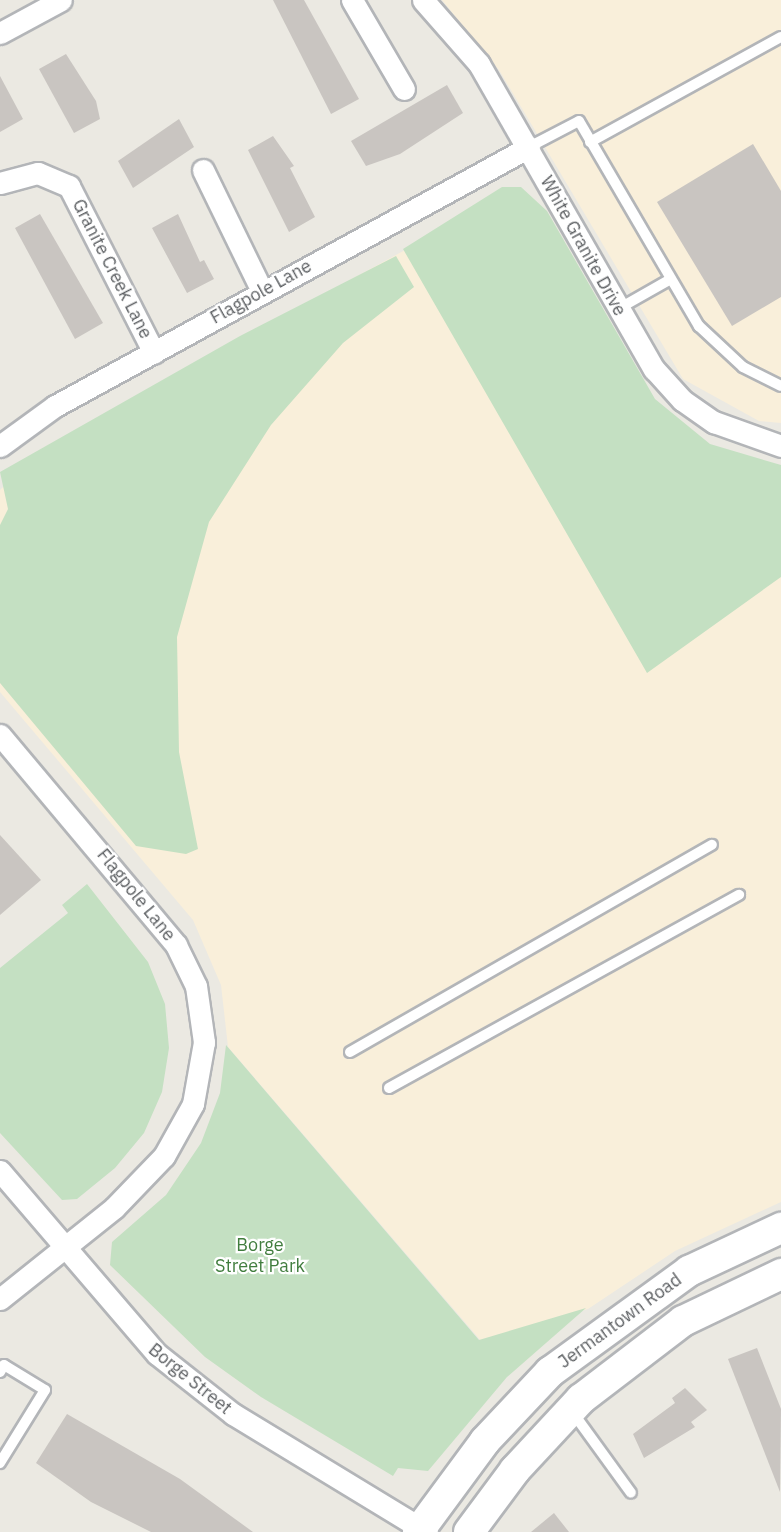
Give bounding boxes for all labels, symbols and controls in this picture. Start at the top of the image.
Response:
street label: White Granite Drive [536,172,630,320]
street label: Granite Creek Lane [67,196,157,342]
street label: Flagpole Lane [207,255,315,329]
street label: Flagpole Lane [92,845,180,945]
park label: Borge Street Park [215,1235,305,1278]
street label: Jermantown Road [554,1269,686,1373]
street label: Borge Street [144,1339,236,1419]

